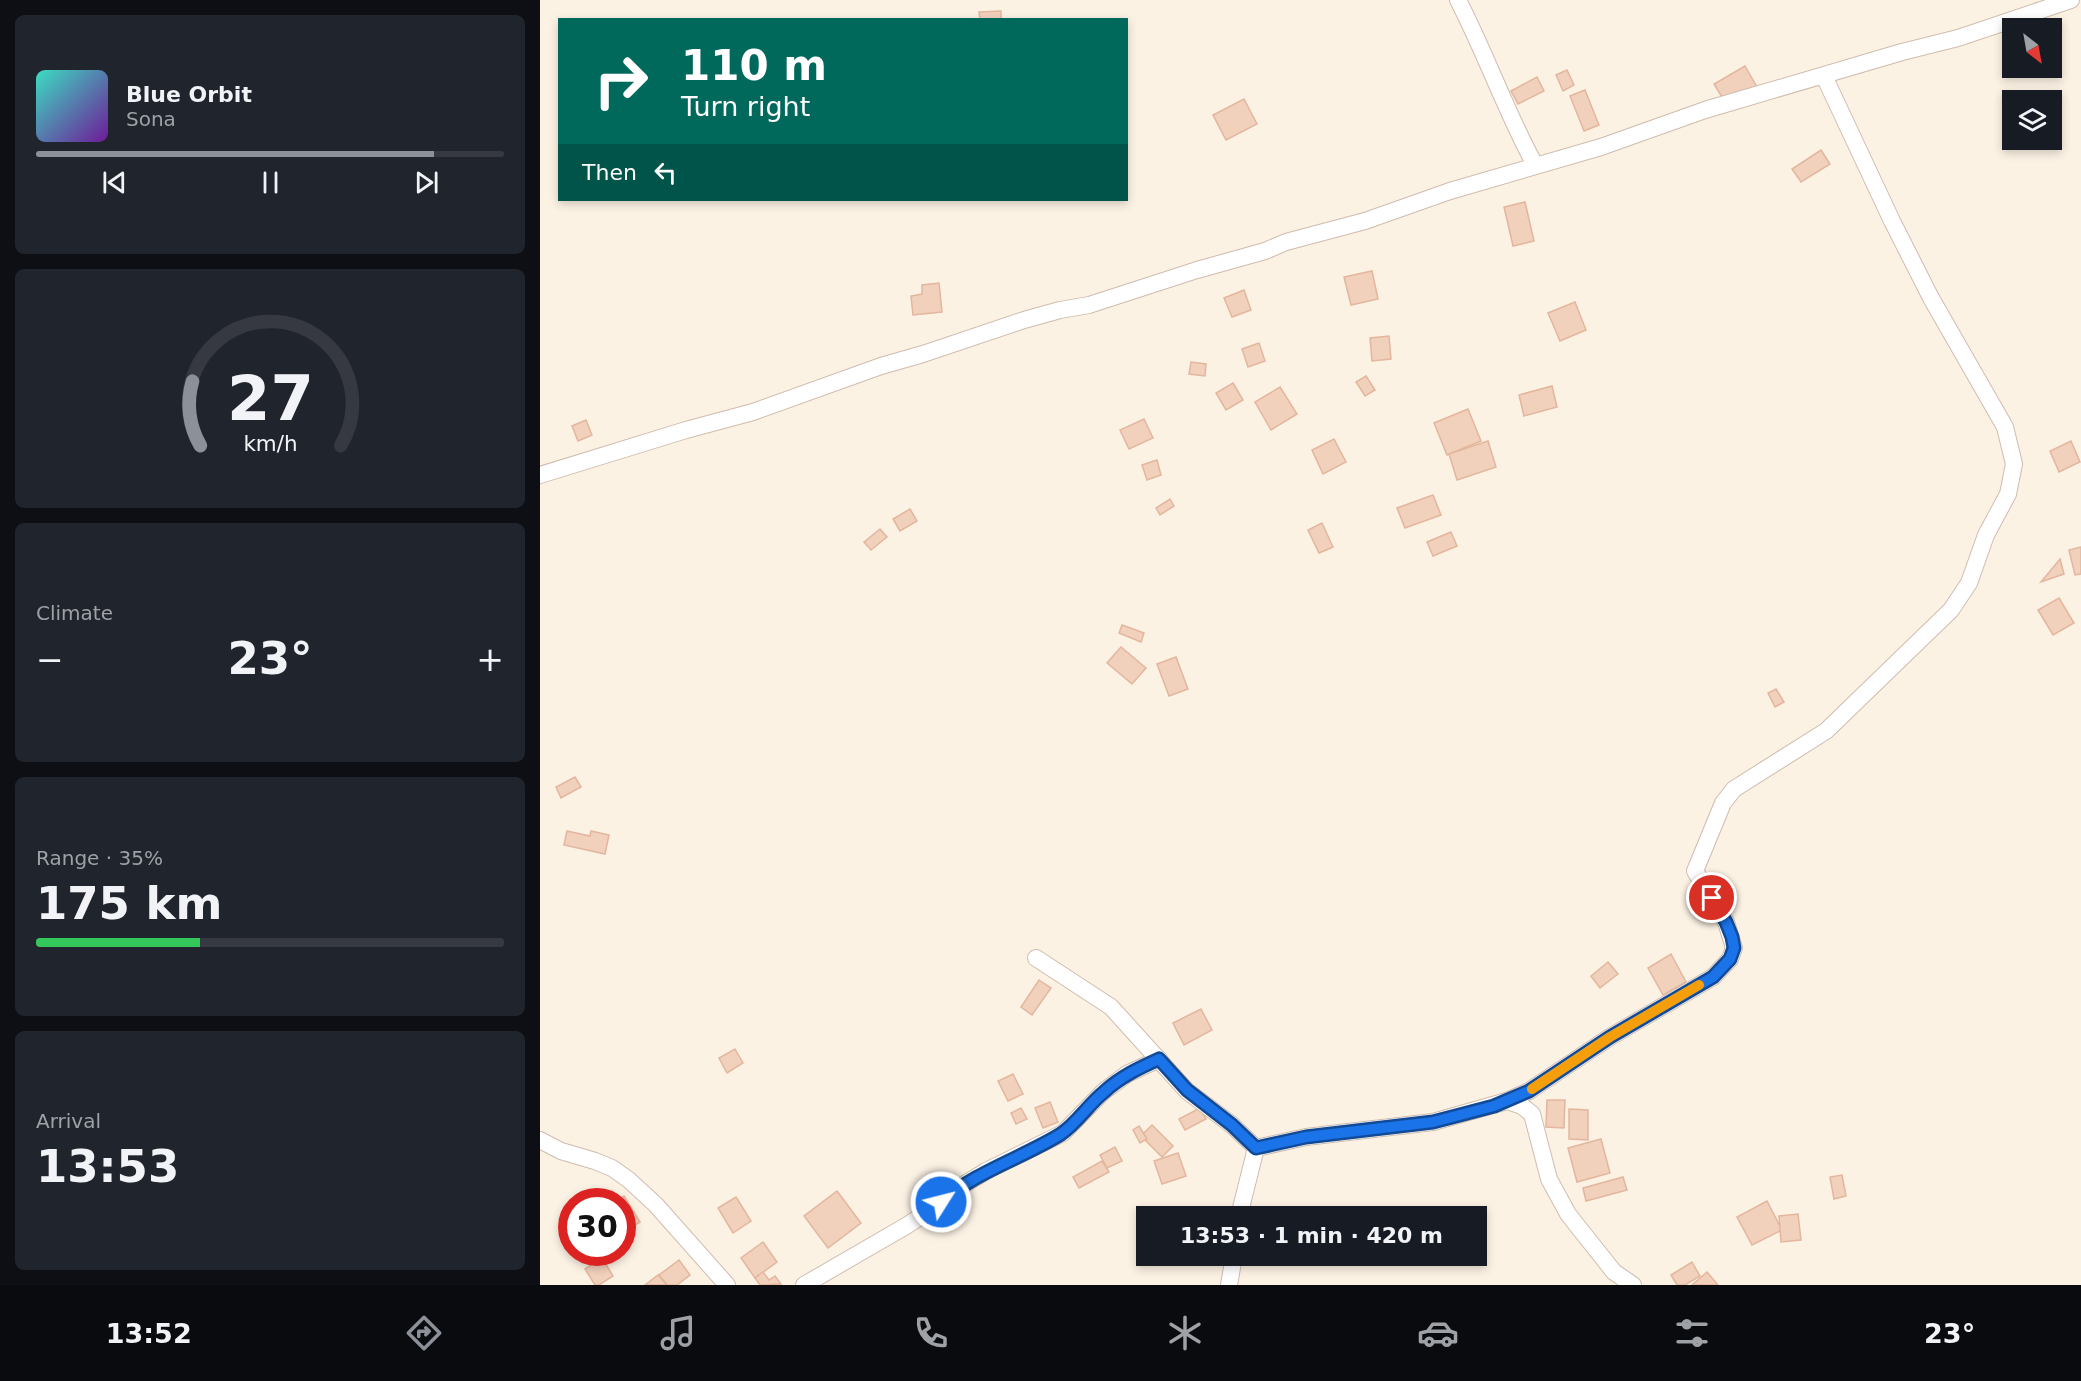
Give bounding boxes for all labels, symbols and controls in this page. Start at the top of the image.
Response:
north arrow [2002,18,2062,78]
map controls [2002,18,2062,150]
text: 110 m [681,41,827,90]
icon: right [582,42,660,120]
text: Blue Orbit [126,82,252,107]
button: layers [2002,90,2062,150]
text: Turn right [681,91,810,122]
text: Sona [126,107,176,131]
icon: left [649,156,682,189]
text: Then [582,160,637,185]
icon: previous [98,166,131,199]
icon: pause [254,166,287,199]
icon: next [410,166,443,199]
text: 27 [227,362,313,435]
text: km/h [243,431,297,456]
text: Climate [36,601,113,625]
text: 23° [227,632,313,685]
text: − [36,640,64,679]
text: + [476,640,504,679]
text: Range · 35% [36,846,163,870]
pin [1686,872,1737,923]
text: 175 km [36,877,222,930]
icon: arrive [1695,881,1728,914]
text: Arrival [36,1109,101,1133]
text: 13:53 [36,1140,179,1193]
position arrow [909,1170,973,1234]
speed limit sign: 30 [558,1188,636,1266]
text: 13:53 · 1 min · 420 m [1180,1223,1443,1248]
icon: directions [403,1312,445,1354]
icon: music [657,1312,699,1354]
icon: phone [910,1312,952,1354]
icon: climate [1164,1312,1206,1354]
icon: car [1417,1312,1459,1354]
icon: filters [1671,1312,1713,1354]
text: 13:52 [106,1318,192,1349]
text: 23° [1924,1318,1975,1349]

